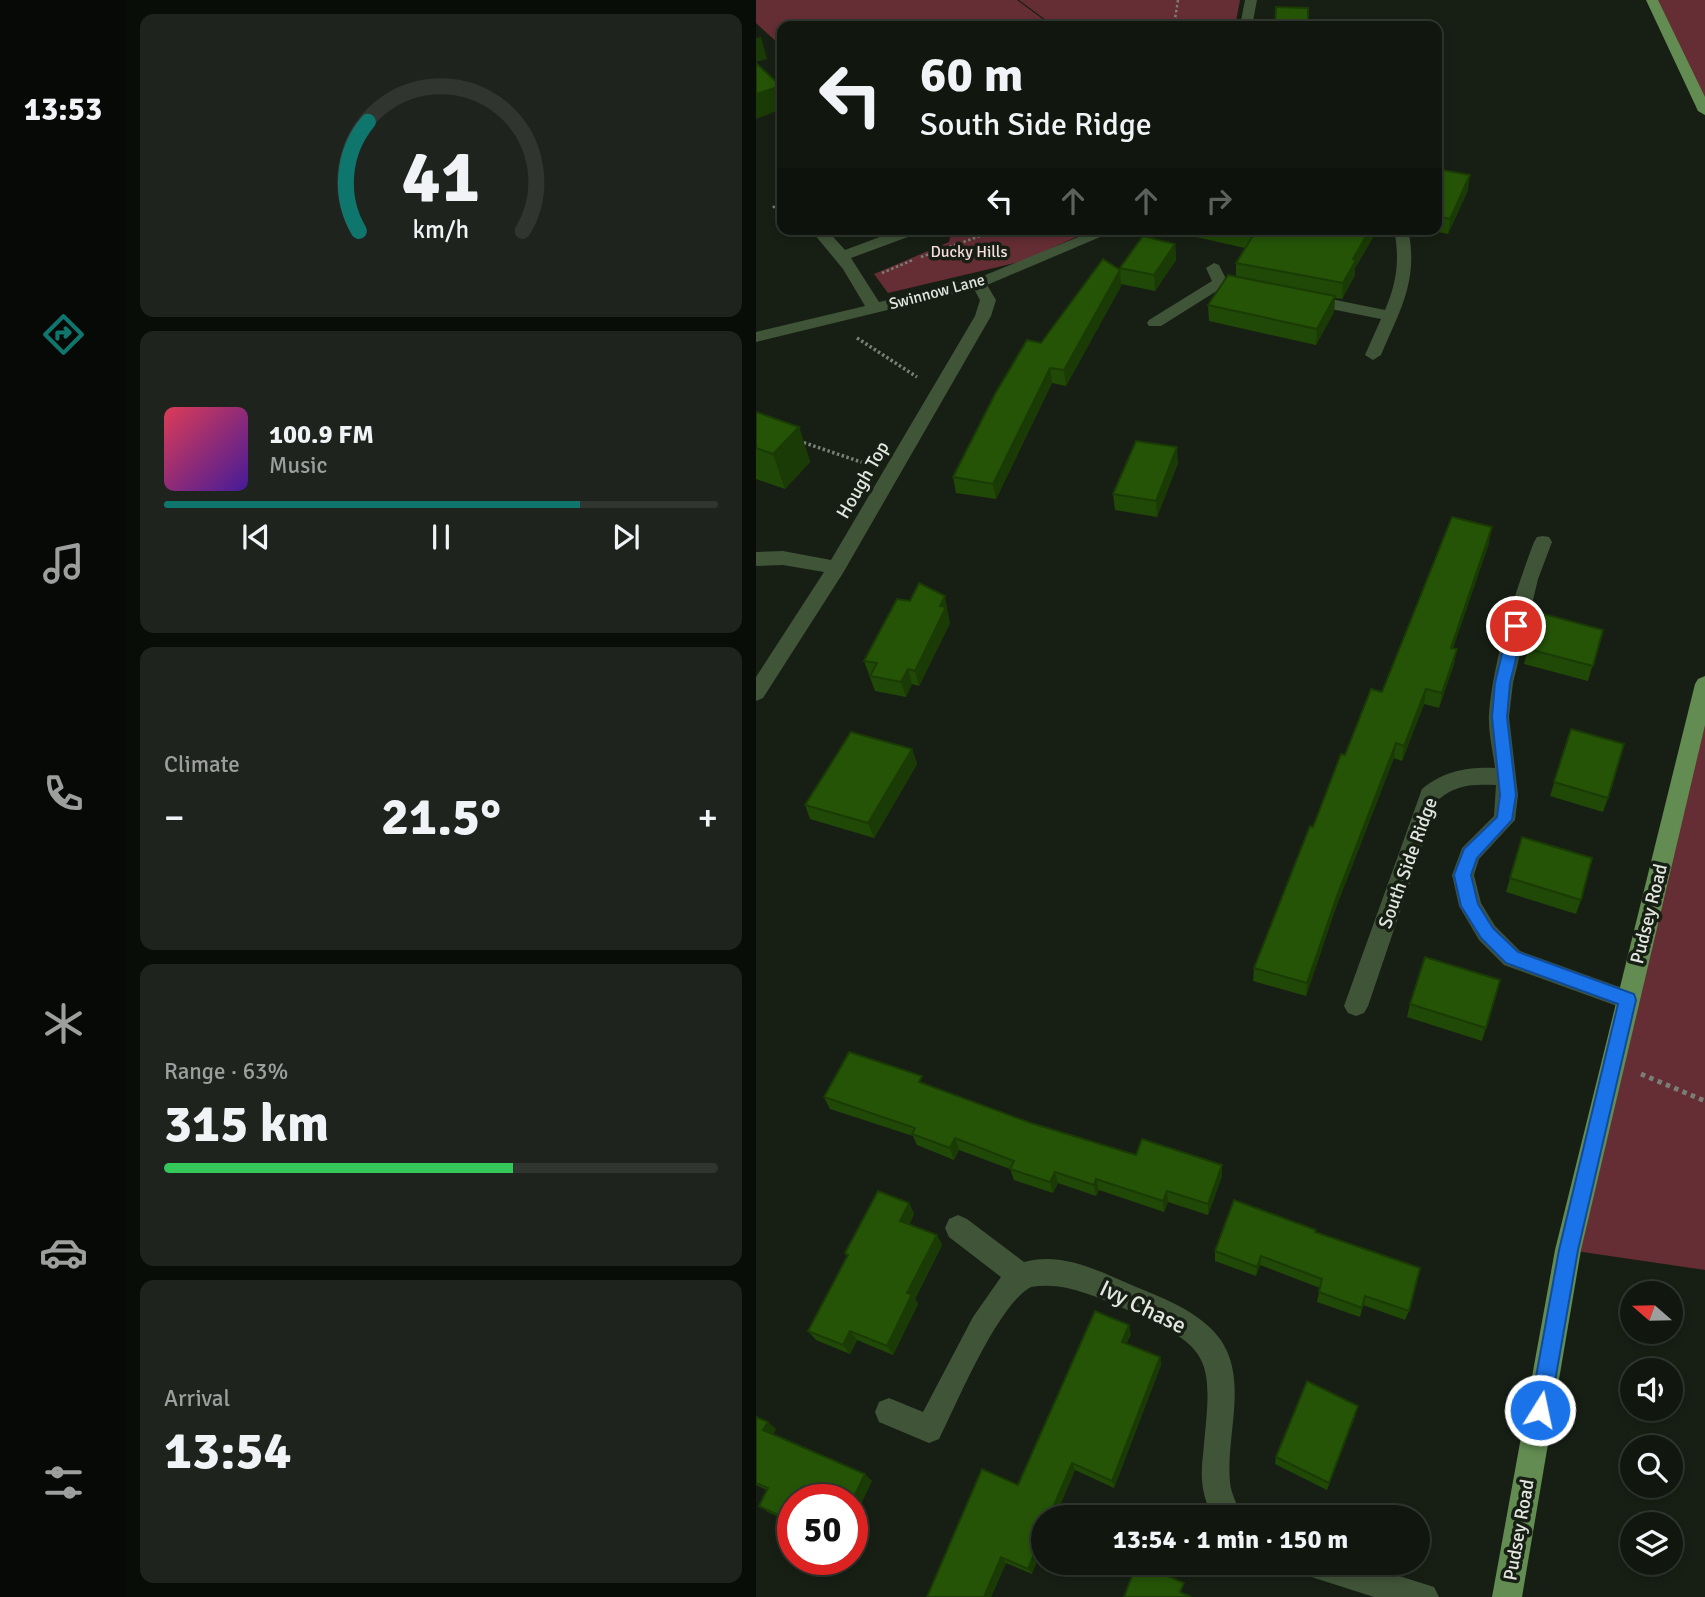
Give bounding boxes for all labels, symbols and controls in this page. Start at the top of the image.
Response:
text: 60 m [920,45,1023,105]
icon: left [805,49,896,140]
text: 13:53 [24,90,102,129]
text: South Side Ridge [920,105,1152,144]
text: 41 [402,134,480,223]
icon: left [981,182,1019,220]
icon: ahead [1054,182,1092,220]
icon: ahead [1127,182,1165,220]
icon: right [1200,182,1238,220]
text: km/h [413,214,469,245]
park label: Ducky Hills [931,242,1008,262]
street label: Swinnow Lane [887,270,987,314]
icon: directions [39,310,88,359]
text: 100.9 FM [269,419,374,451]
street label: Hough Top [831,437,895,523]
text: Music [269,451,327,480]
icon: previous [237,518,275,556]
icon: pause [422,518,460,556]
icon: next [607,518,645,556]
icon: music [39,539,88,588]
pin [1486,596,1546,656]
icon: arrive [1497,607,1535,645]
text: Climate [164,750,240,779]
icon: phone [39,769,88,818]
text: 21.5° [381,785,501,849]
text: − [164,794,185,841]
text: + [697,794,718,841]
street label: South Side Ridge [1373,794,1443,932]
street label: Pudsey Road [1625,861,1673,967]
icon: climate [39,999,88,1048]
text: Range · 63% [164,1057,288,1086]
text: 315 km [164,1092,329,1156]
icon: car [39,1228,88,1277]
street label: Ivy Chase [1095,1274,1191,1340]
north arrow [1620,1281,1684,1344]
map controls [1620,1281,1683,1575]
button: sound [1620,1358,1683,1421]
position arrow [1503,1373,1577,1447]
text: Arrival [164,1384,230,1413]
text: 13:54 [164,1419,292,1483]
button: search [1620,1435,1683,1498]
icon: filters [39,1458,88,1507]
street label: Pudsey Road [1498,1478,1540,1582]
speed limit sign: 50 [777,1484,868,1575]
button: layers [1620,1512,1683,1575]
text: 13:54 · 1 min · 150 m [1113,1524,1348,1556]

